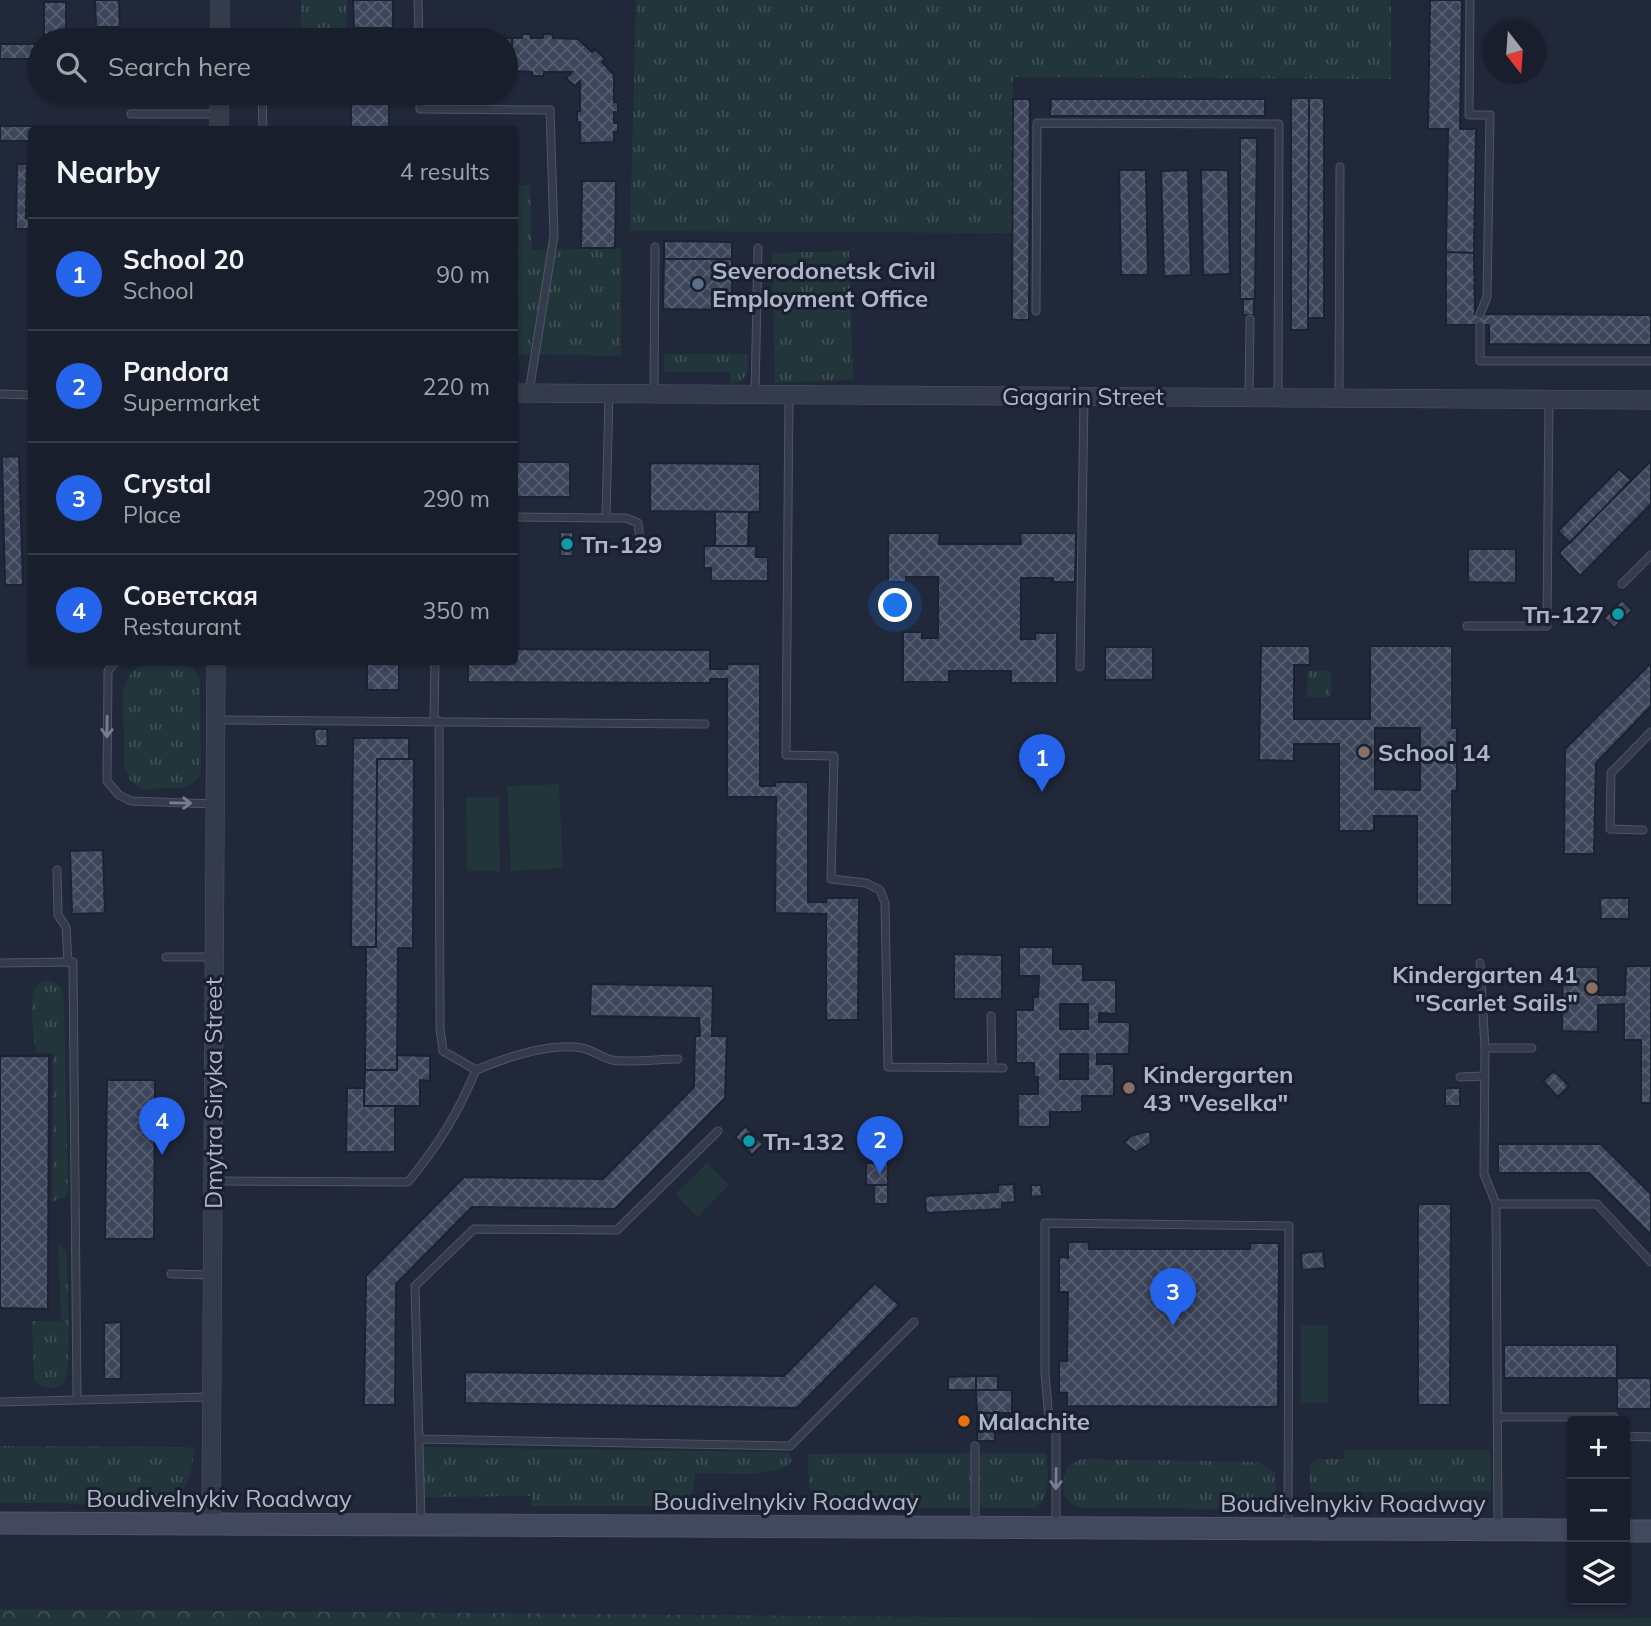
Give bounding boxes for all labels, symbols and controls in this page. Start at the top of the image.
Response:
north arrow [1483,21,1546,84]
search box [28,28,518,105]
icon: search [52,48,90,86]
text: Search here [108,50,251,83]
text: Nearby [56,153,160,191]
text: 4 results [400,157,490,186]
text: School 20 [123,243,244,276]
place label: Severodonetsk Civil Employment Office [712,255,936,313]
text: 1 [72,260,86,289]
text: 90 m [436,260,490,289]
text: School [123,276,194,305]
marker: Severodonetsk Civil Employment Office [690,276,706,292]
text: Pandora [123,355,229,388]
text: 2 [72,372,86,401]
text: 220 m [422,372,490,401]
street label: Gagarin Street [1002,381,1164,411]
text: Supermarket [123,388,260,417]
text: Crystal [123,467,211,500]
text: 3 [72,484,86,513]
text: 290 m [422,484,490,513]
text: Place [123,500,181,529]
place label: Тп-129 [581,529,662,559]
marker: Тп-129 [559,536,575,552]
text: Советская [123,579,258,612]
your location [878,588,912,622]
text: 4 [72,596,86,625]
text: 350 m [422,596,490,625]
place label: Тп-127 [1523,599,1604,629]
marker: Тп-127 [1610,606,1626,622]
text: Restaurant [123,612,241,641]
one-way arrow [100,715,114,738]
pin: 1 [1019,734,1065,792]
place label: School 14 [1378,737,1490,767]
marker: School 14 [1356,744,1372,760]
one-way arrow [169,796,192,810]
place label: Kindergarten 41 "Scarlet Sails" [1392,959,1578,1017]
street label: Dmytra Siryka Street [198,977,228,1209]
marker: Kindergarten 41 "Scarlet Sails" [1584,980,1600,996]
place label: Kindergarten 43 "Veselka" [1143,1059,1294,1117]
marker: Kindergarten 43 "Veselka" [1121,1080,1137,1096]
pin: 4 [139,1097,185,1155]
pin: 2 [857,1116,903,1174]
place label: Тп-132 [763,1126,844,1156]
marker: Тп-132 [741,1133,757,1149]
pin: 3 [1150,1268,1196,1326]
place label: Malachite [978,1406,1090,1436]
marker: Malachite [956,1413,972,1429]
map controls [1567,1416,1630,1605]
button: + [1567,1416,1630,1479]
one-way arrow [1050,1467,1063,1490]
button: − [1567,1479,1630,1542]
street label: Boudivelnykiv Roadway [86,1483,352,1513]
street label: Boudivelnykiv Roadway [653,1486,919,1516]
street label: Boudivelnykiv Roadway [1220,1488,1486,1518]
button: layers [1567,1542,1630,1605]

